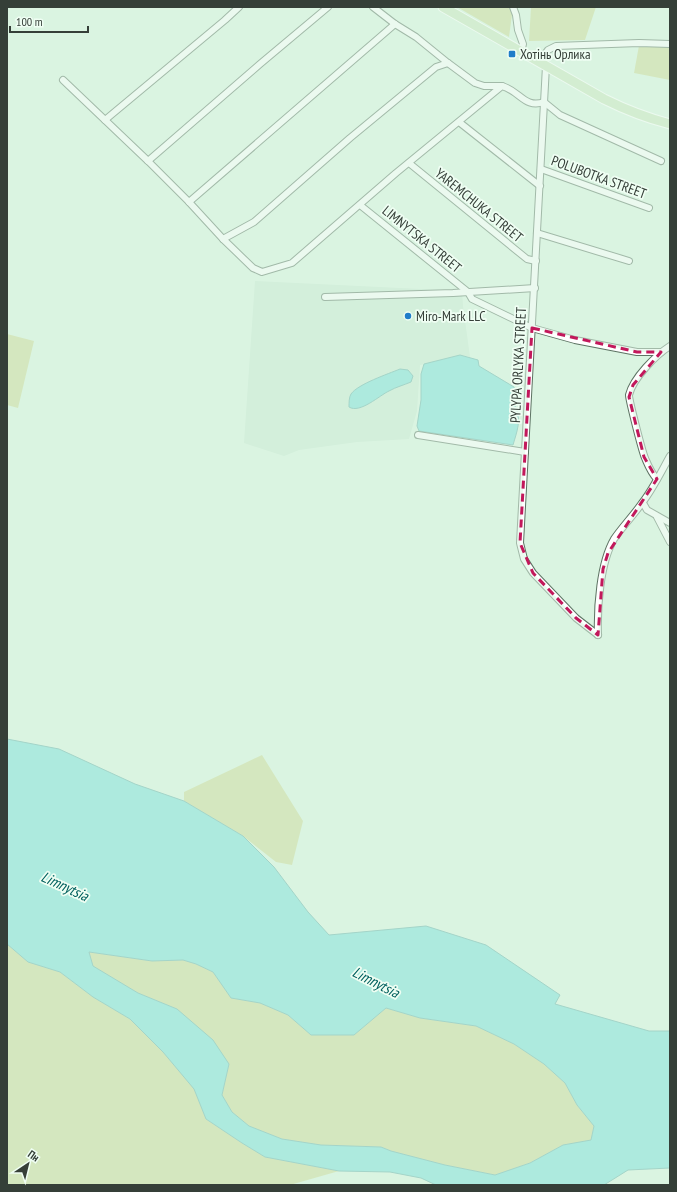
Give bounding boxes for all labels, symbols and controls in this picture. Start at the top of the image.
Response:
scale bar [10,8,88,34]
text: 100 m [16,14,43,29]
place label: Хотінь Орлика [520,45,591,63]
marker: Хотінь Орлика [507,49,517,59]
street label: POLUBOTKA STREET [549,151,650,203]
street label: YAREMCHUKA STREET [431,164,527,246]
street label: LIMNYTSKA STREET [379,202,466,277]
street label: PYLYPA ORLYKA STREET [506,306,530,424]
place label: Miro-Mark LLC [416,307,486,325]
marker: Miro-Mark LLC [403,311,413,321]
water label: Limnytsia [38,867,93,906]
water label: Limnytsia [349,962,403,1002]
north arrow [8,1144,48,1184]
text: Пн [25,1147,42,1165]

